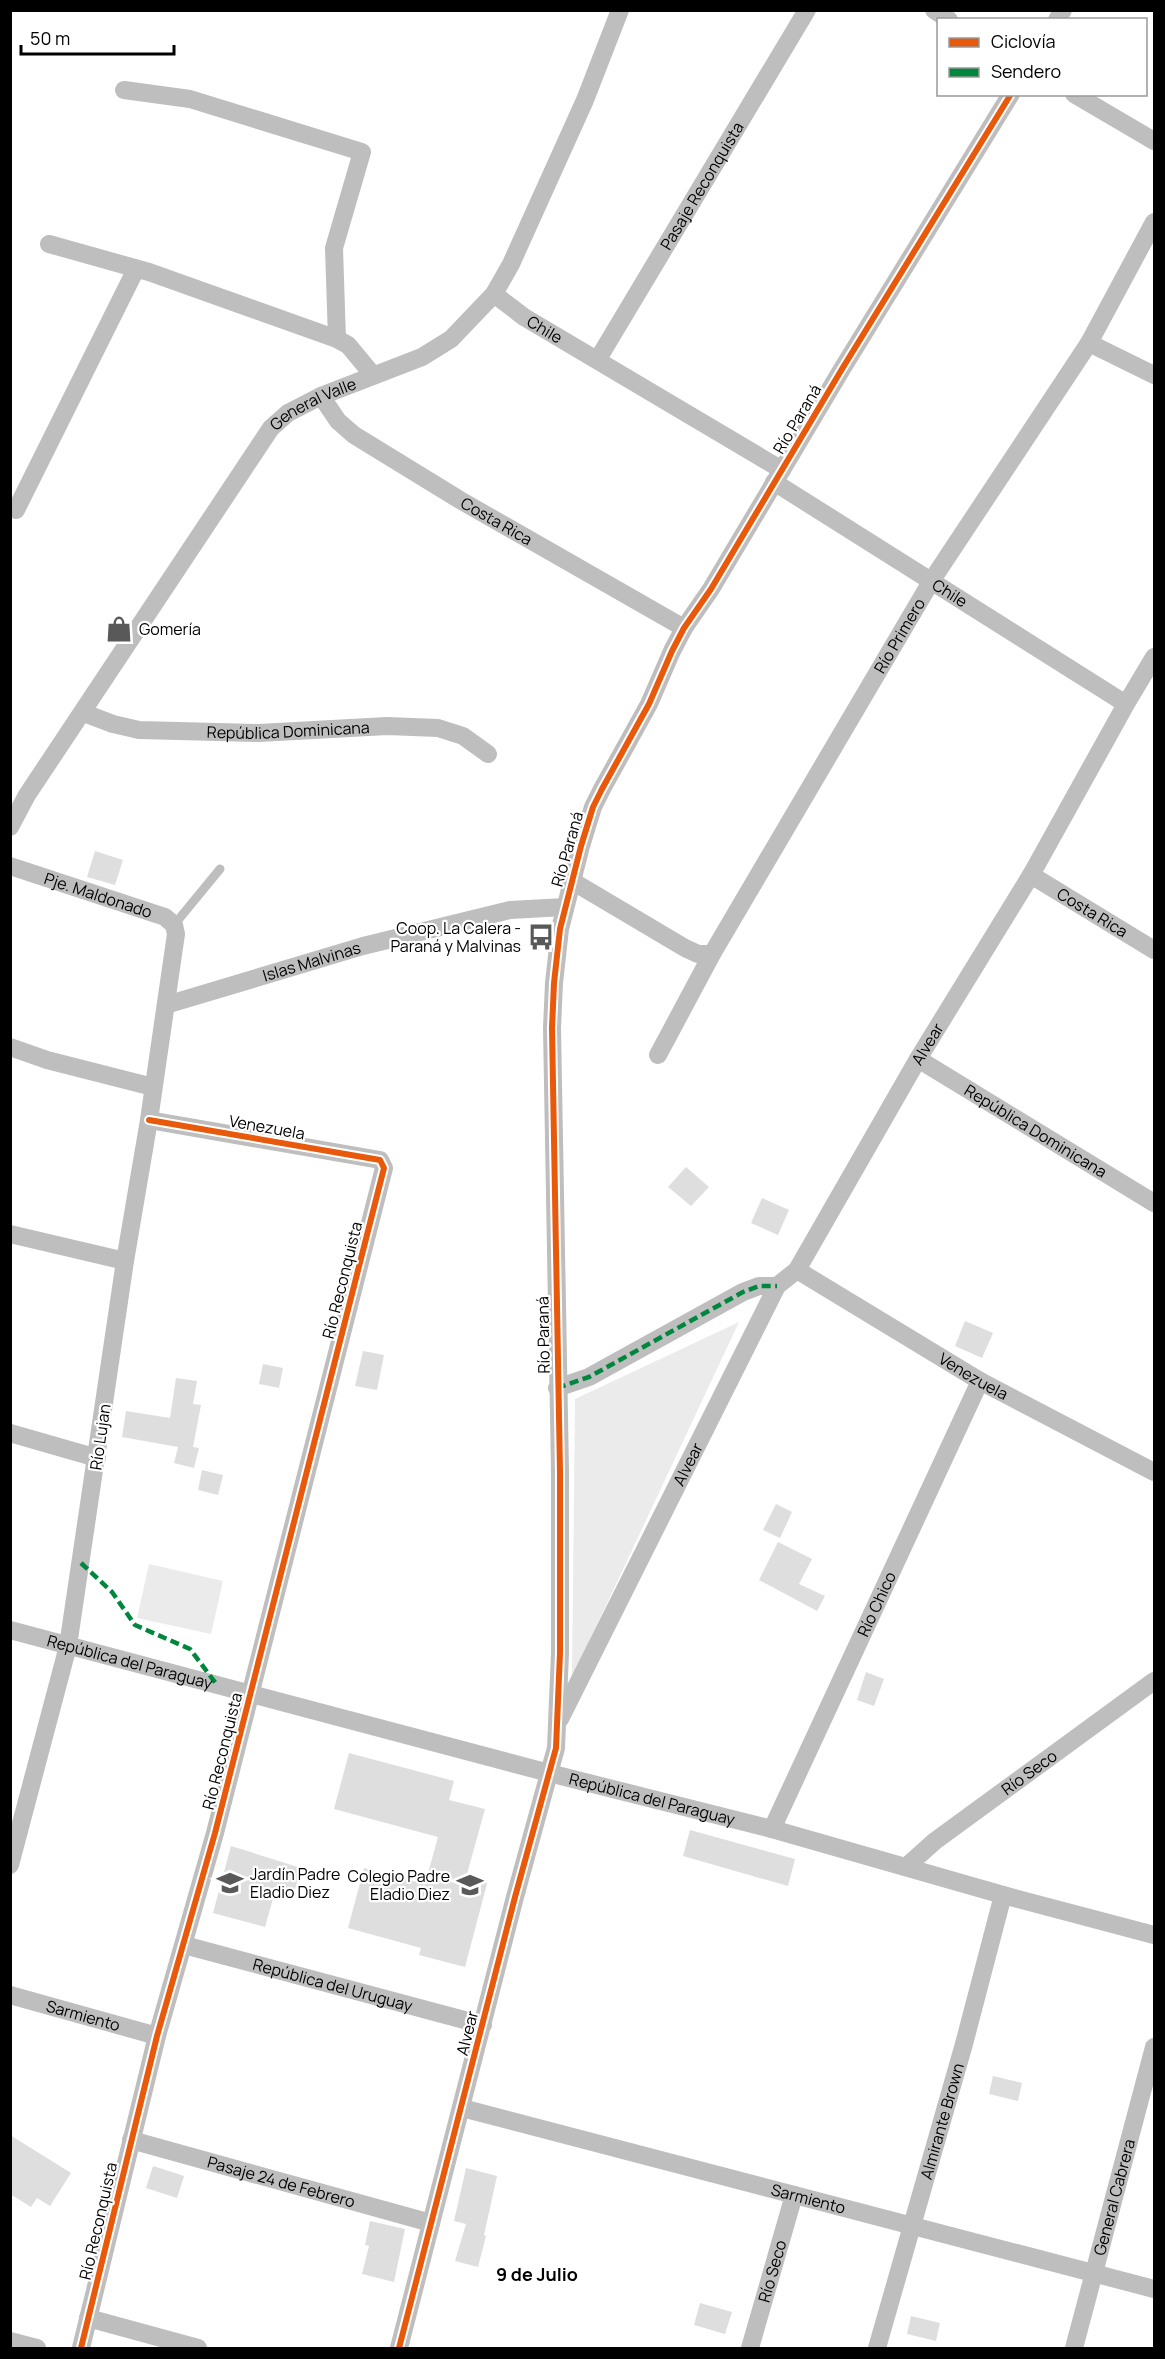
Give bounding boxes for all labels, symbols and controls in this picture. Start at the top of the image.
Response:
scale bar [21,18,174,56]
legend [937,18,1147,96]
text: 50 m [30,26,70,50]
text: Ciclovía [991,29,1056,53]
text: Sendero [991,59,1061,83]
street label: Pasaje Reconquista [655,118,749,254]
street label: Chile [523,310,567,348]
street label: General Valle [265,372,359,435]
street label: Río Paraná [768,380,826,458]
street label: Costa Rica [457,492,536,550]
street label: Chile [928,574,972,612]
street label: Río Primero [869,594,930,677]
shop icon: Gomería [104,614,134,644]
place label: Gomería [139,618,201,640]
street label: República Dominicana [206,716,370,744]
street label: Río Paraná [546,809,588,889]
street label: Pje. Maldonado [42,867,155,923]
street label: Costa Rica [1053,882,1132,943]
place label: Coop. La Calera - Paraná y Malvinas [391,917,521,957]
bus stop icon: Coop. La Calera - Paraná y Malvinas [526,922,556,952]
street label: Islas Malvinas [260,936,363,986]
street label: Alvear [906,1018,949,1069]
street label: República Dominicana [960,1079,1111,1183]
street label: Venezuela [227,1110,307,1144]
street label: Río Reconquista [317,1219,367,1341]
street label: Río Paraná [531,1296,555,1374]
street label: Venezuela [935,1348,1012,1405]
street label: Río Lujan [84,1403,116,1471]
street label: Alvear [668,1439,708,1490]
street label: Río Chico [852,1568,901,1640]
street label: República del Paraguay [45,1629,216,1694]
street label: Río Reconquista [197,1690,247,1812]
street label: Río Seco [997,1745,1061,1800]
street label: República del Paraguay [567,1767,738,1830]
place label: Jardín Padre Eladio Diez [250,1863,340,1903]
place label: Colegio Padre Eladio Diez [348,1865,450,1905]
school or university icon: Jardín Padre Eladio Diez [215,1868,245,1898]
school or university icon: Colegio Padre Eladio Diez [455,1870,485,1900]
street label: República del Uruguay [251,1953,416,2017]
street label: Sarmiento [44,1995,123,2036]
street label: Alvear [451,2008,483,2058]
street label: Almirante Brown [915,2060,969,2182]
street label: General Cabrera [1088,2137,1140,2258]
street label: Pasaje 24 de Febrero [205,2151,358,2213]
street label: Río Reconquista [74,2160,122,2282]
street label: Sarmiento [769,2178,848,2219]
street label: Río Seco [753,2237,792,2305]
district label: 9 de Julio [496,2262,578,2286]

